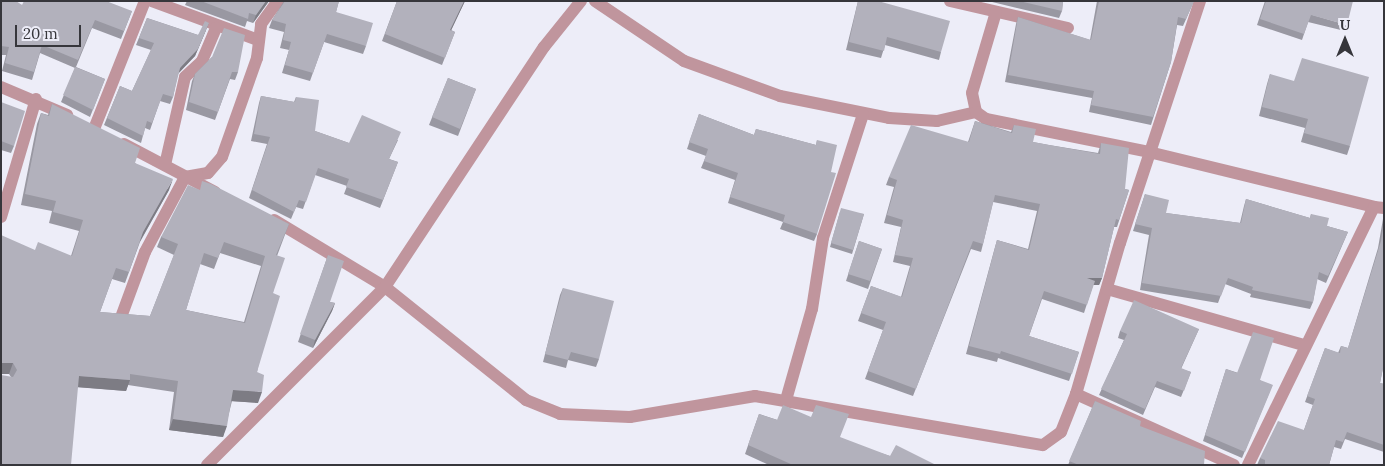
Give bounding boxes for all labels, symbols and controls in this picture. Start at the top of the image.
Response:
scale bar [18,15,84,47]
north arrow [1320,15,1370,65]
text: U [1340,16,1350,34]
text: 20 m [23,24,58,43]

